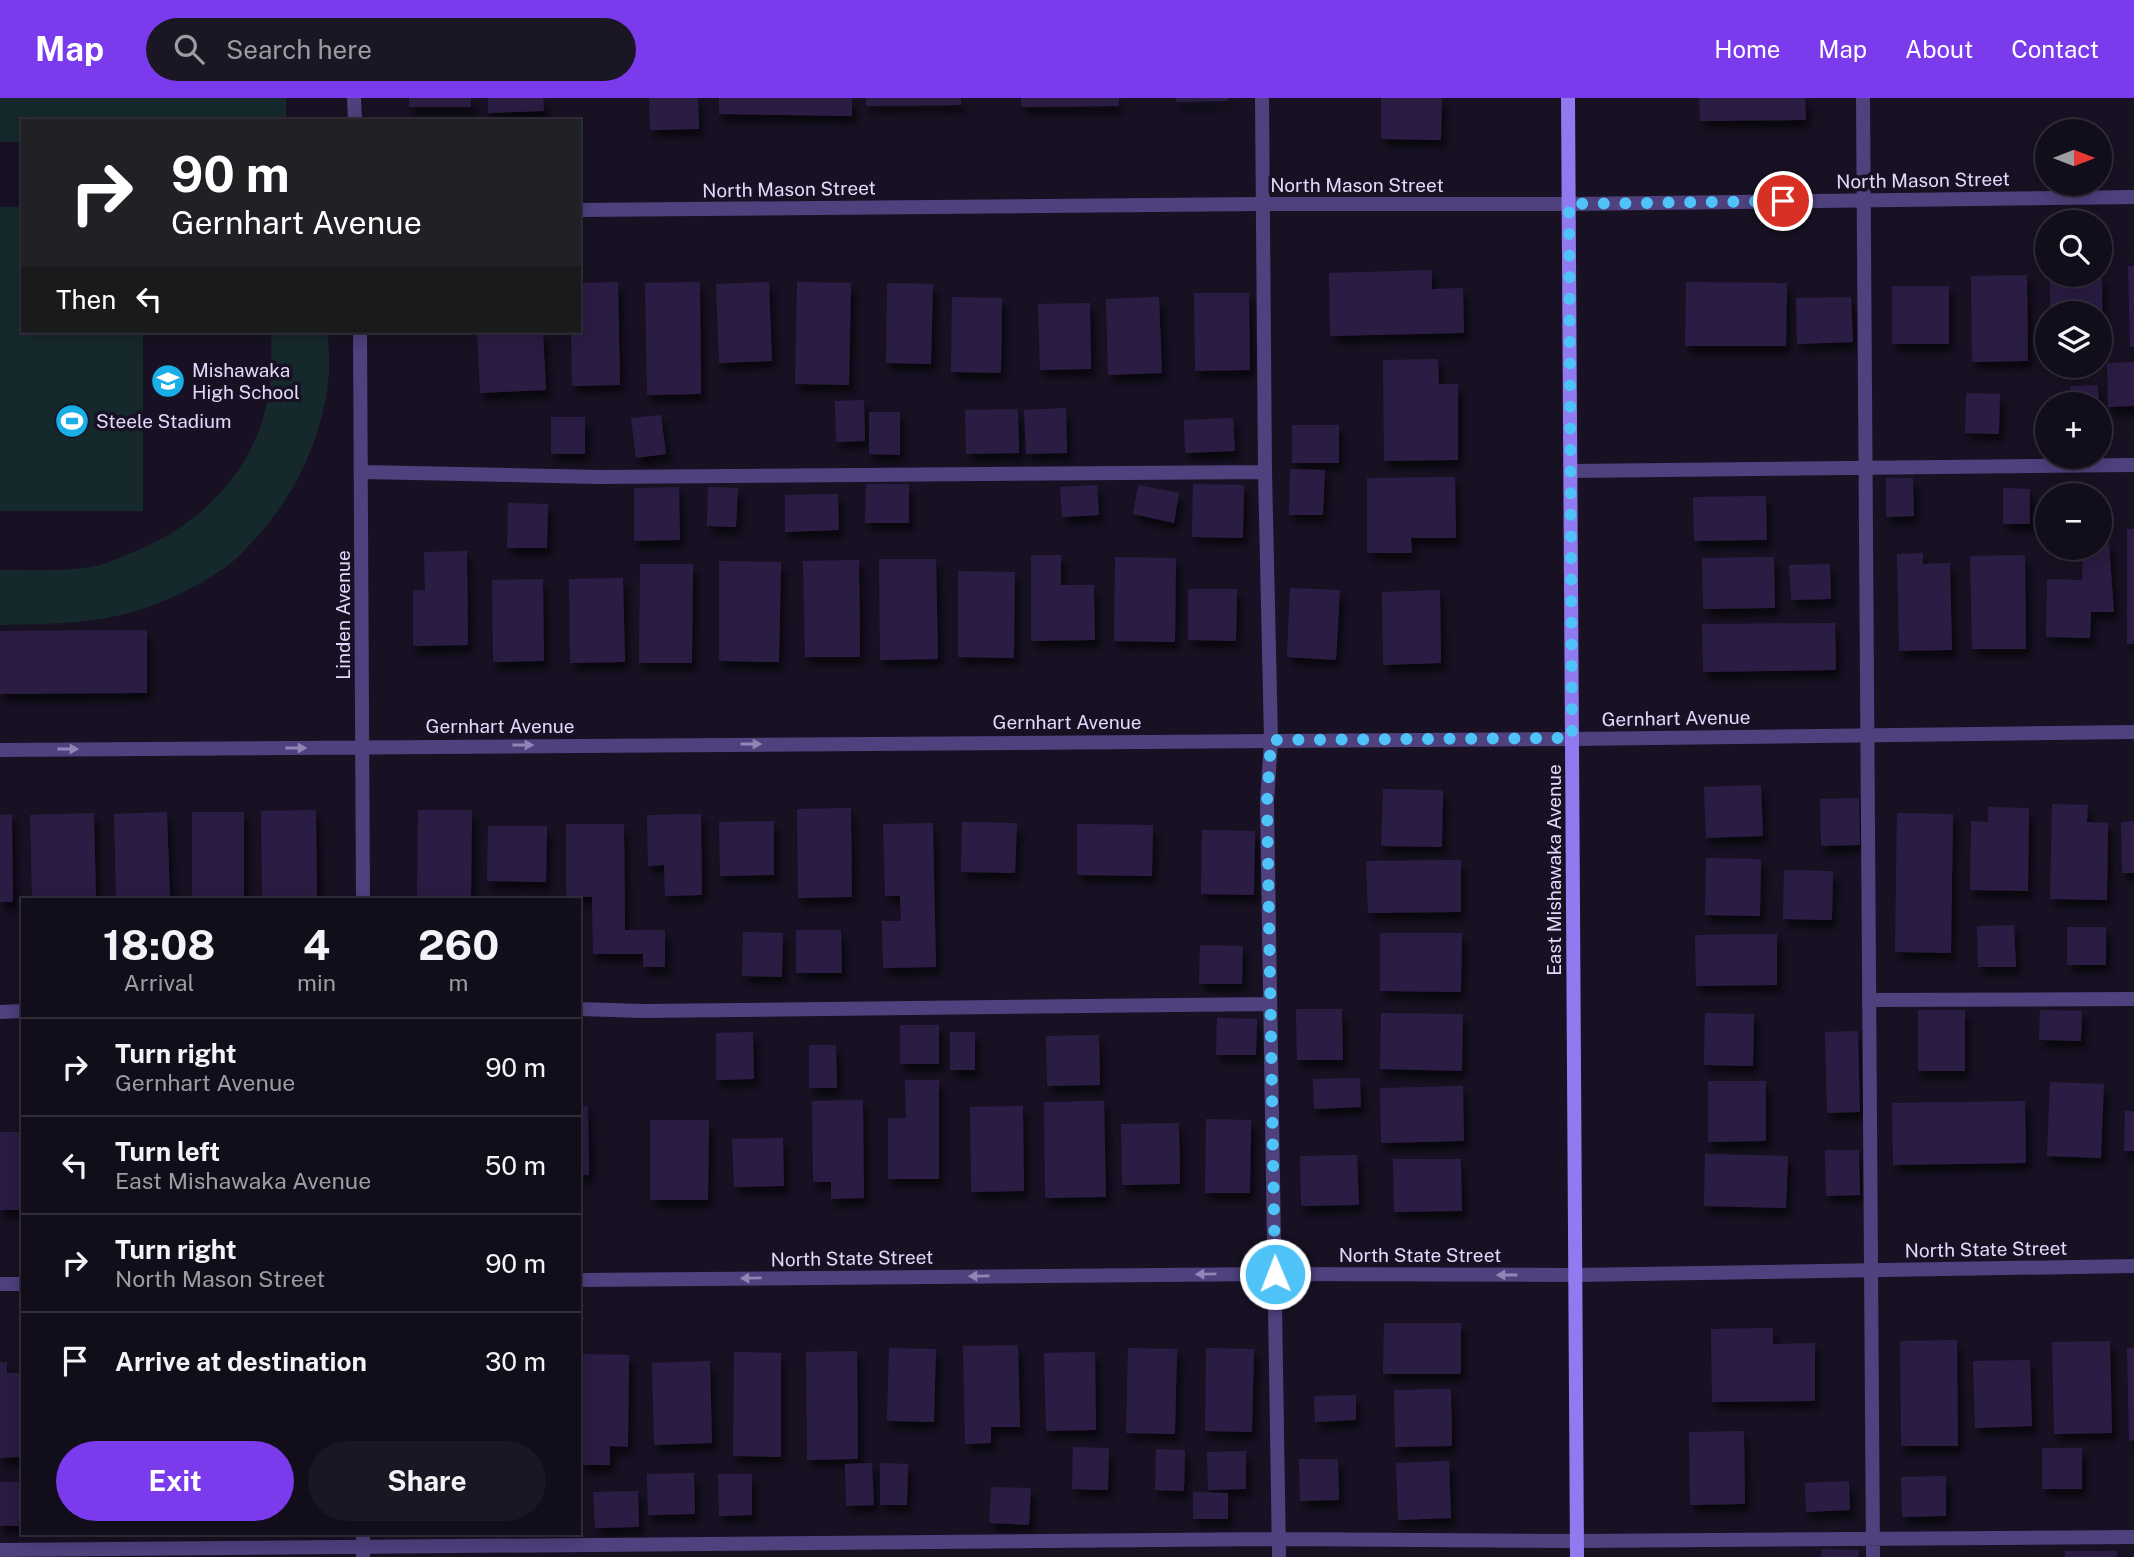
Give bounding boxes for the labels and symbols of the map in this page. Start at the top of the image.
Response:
north arrow [2035,119,2112,196]
street label: North Mason Street [1836,167,2010,193]
pin [1753,171,1813,231]
street label: North Mason Street [1270,174,1444,196]
street label: North Mason Street [702,176,876,202]
place label: Mishawaka High School [192,359,300,403]
school or university icon: Mishawaka High School [149,362,187,400]
sports icon: Steele Stadium [53,402,91,440]
place label: Steele Stadium [96,410,232,432]
street label: Linden Avenue [332,550,354,680]
street label: Gernhart Avenue [1601,706,1751,730]
street label: Gernhart Avenue [993,711,1141,733]
street label: Gernhart Avenue [426,715,574,737]
one-way arrow [740,738,762,750]
one-way arrow [512,739,534,751]
one-way arrow [285,742,307,753]
one-way arrow [57,744,79,755]
street label: East Mishawaka Avenue [1543,764,1565,976]
position arrow [1238,1237,1312,1311]
street label: North State Street [1904,1237,2068,1261]
street label: North State Street [1339,1244,1501,1266]
street label: North State Street [770,1246,934,1270]
one-way arrow [1195,1268,1217,1280]
one-way arrow [1496,1269,1518,1280]
one-way arrow [968,1271,990,1282]
one-way arrow [740,1273,762,1284]

